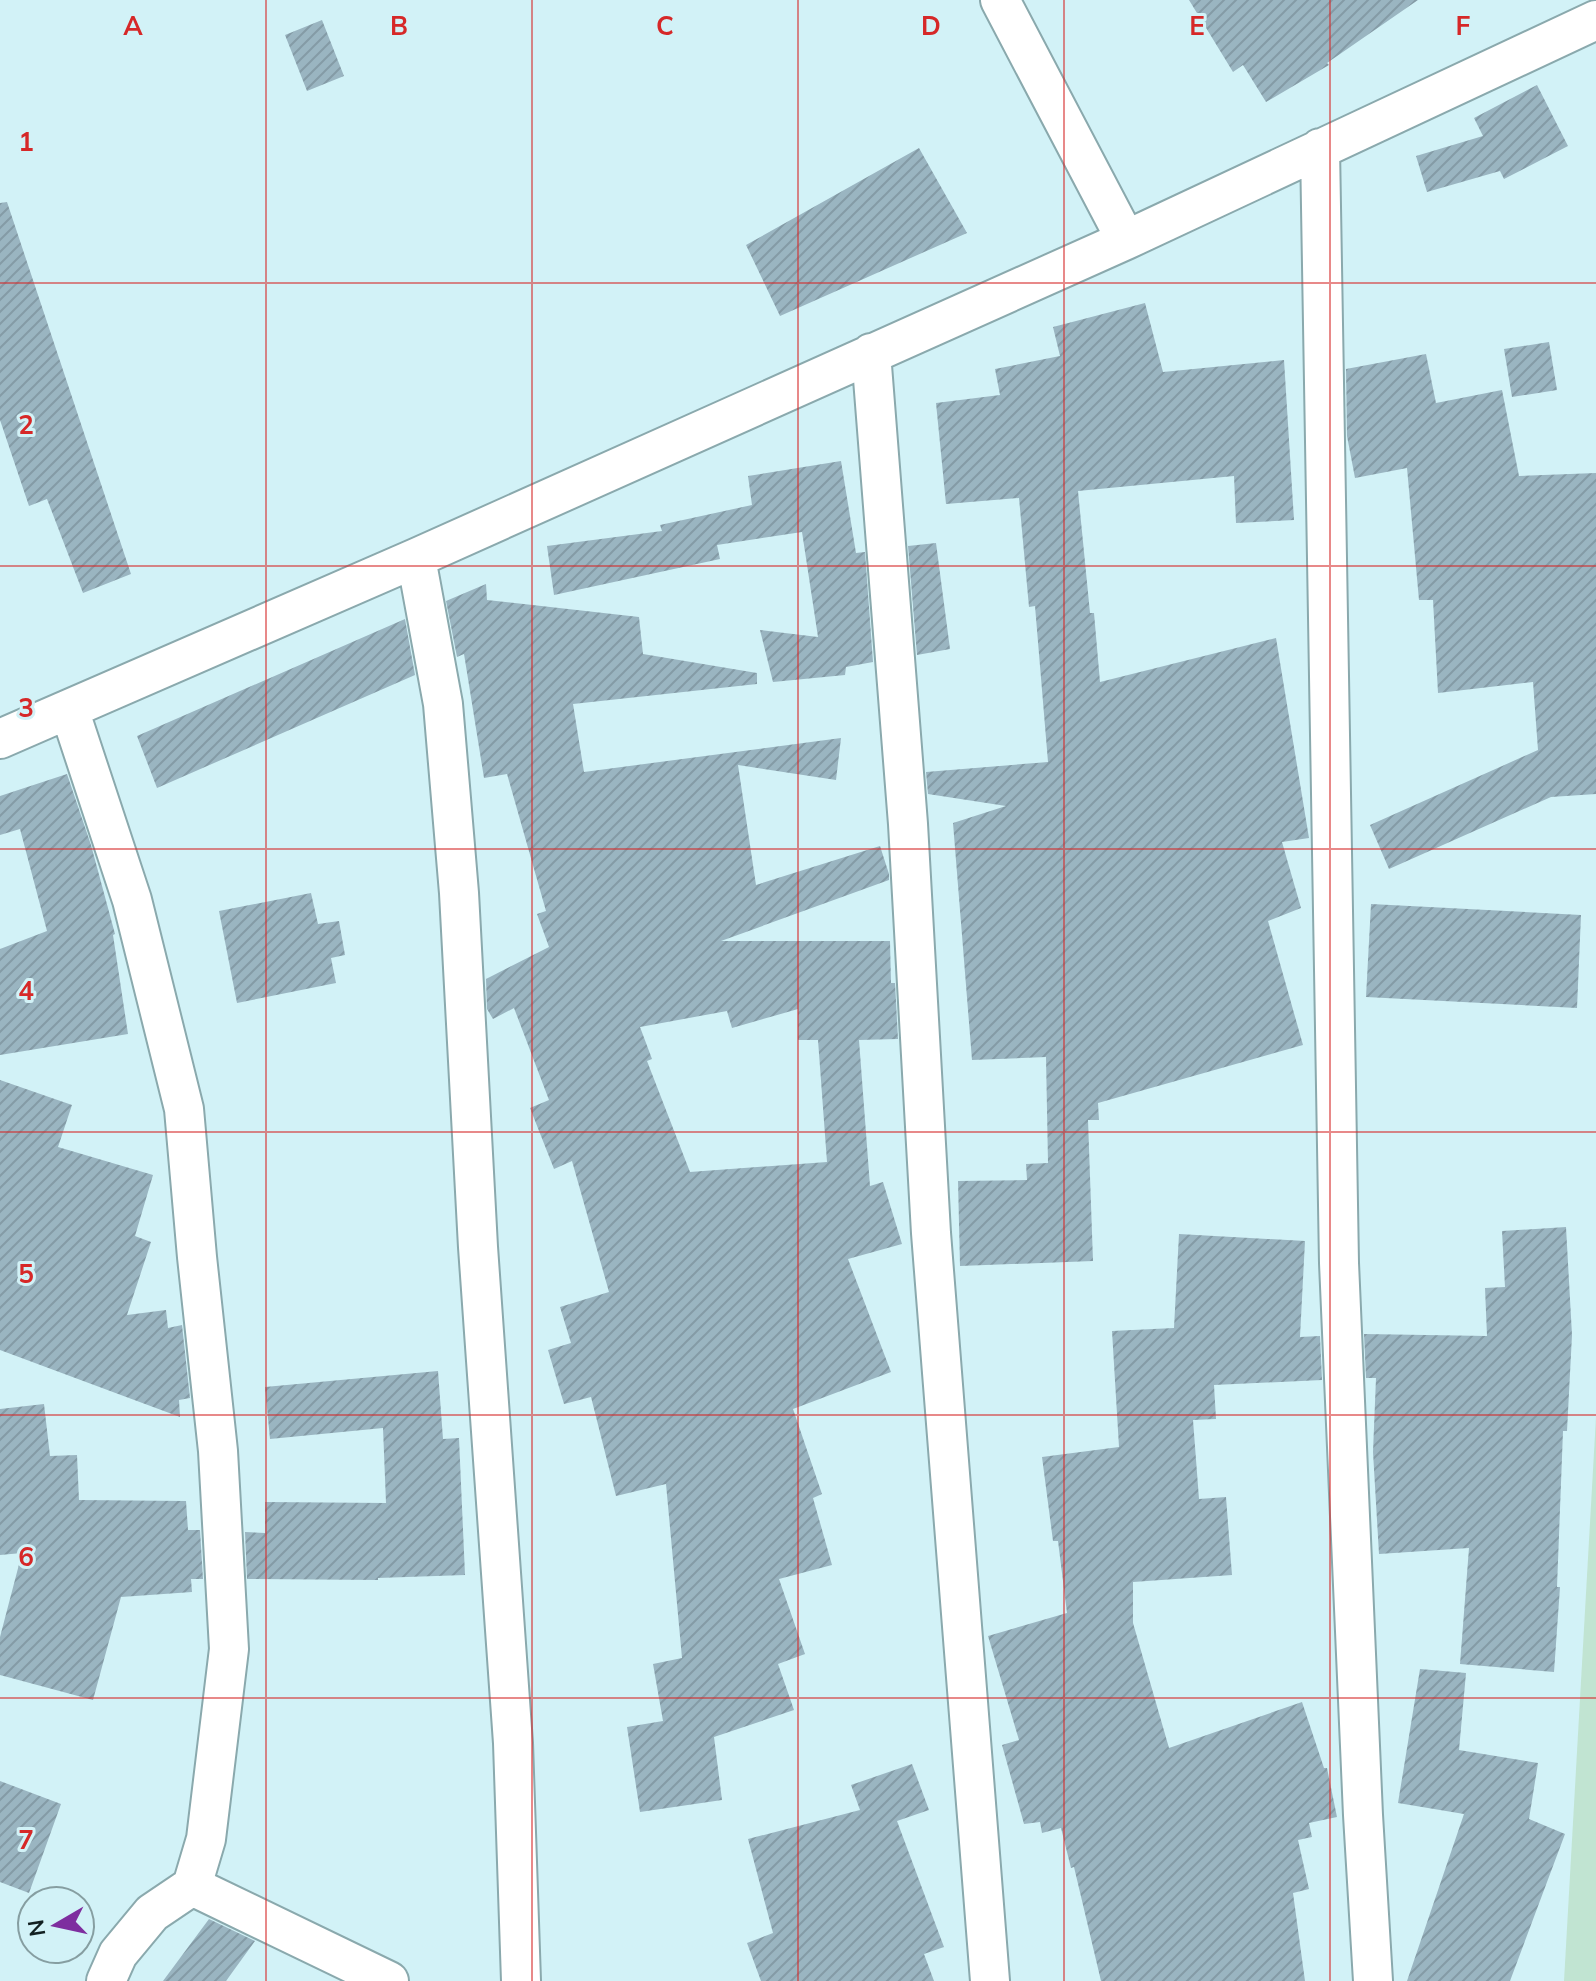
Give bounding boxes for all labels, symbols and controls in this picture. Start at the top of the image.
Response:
text: A [123,9,143,42]
text: B [390,9,408,42]
text: C [656,9,674,42]
text: D [921,9,941,42]
text: E [1189,9,1205,42]
text: F [1456,9,1471,42]
text: 1 [18,125,34,158]
text: 2 [18,408,34,441]
text: 3 [18,691,34,724]
text: 4 [18,974,34,1007]
text: 5 [18,1257,34,1290]
text: 6 [18,1540,34,1573]
text: 7 [18,1823,34,1856]
north arrow [16,1885,96,1965]
text: N [21,1918,51,1939]

